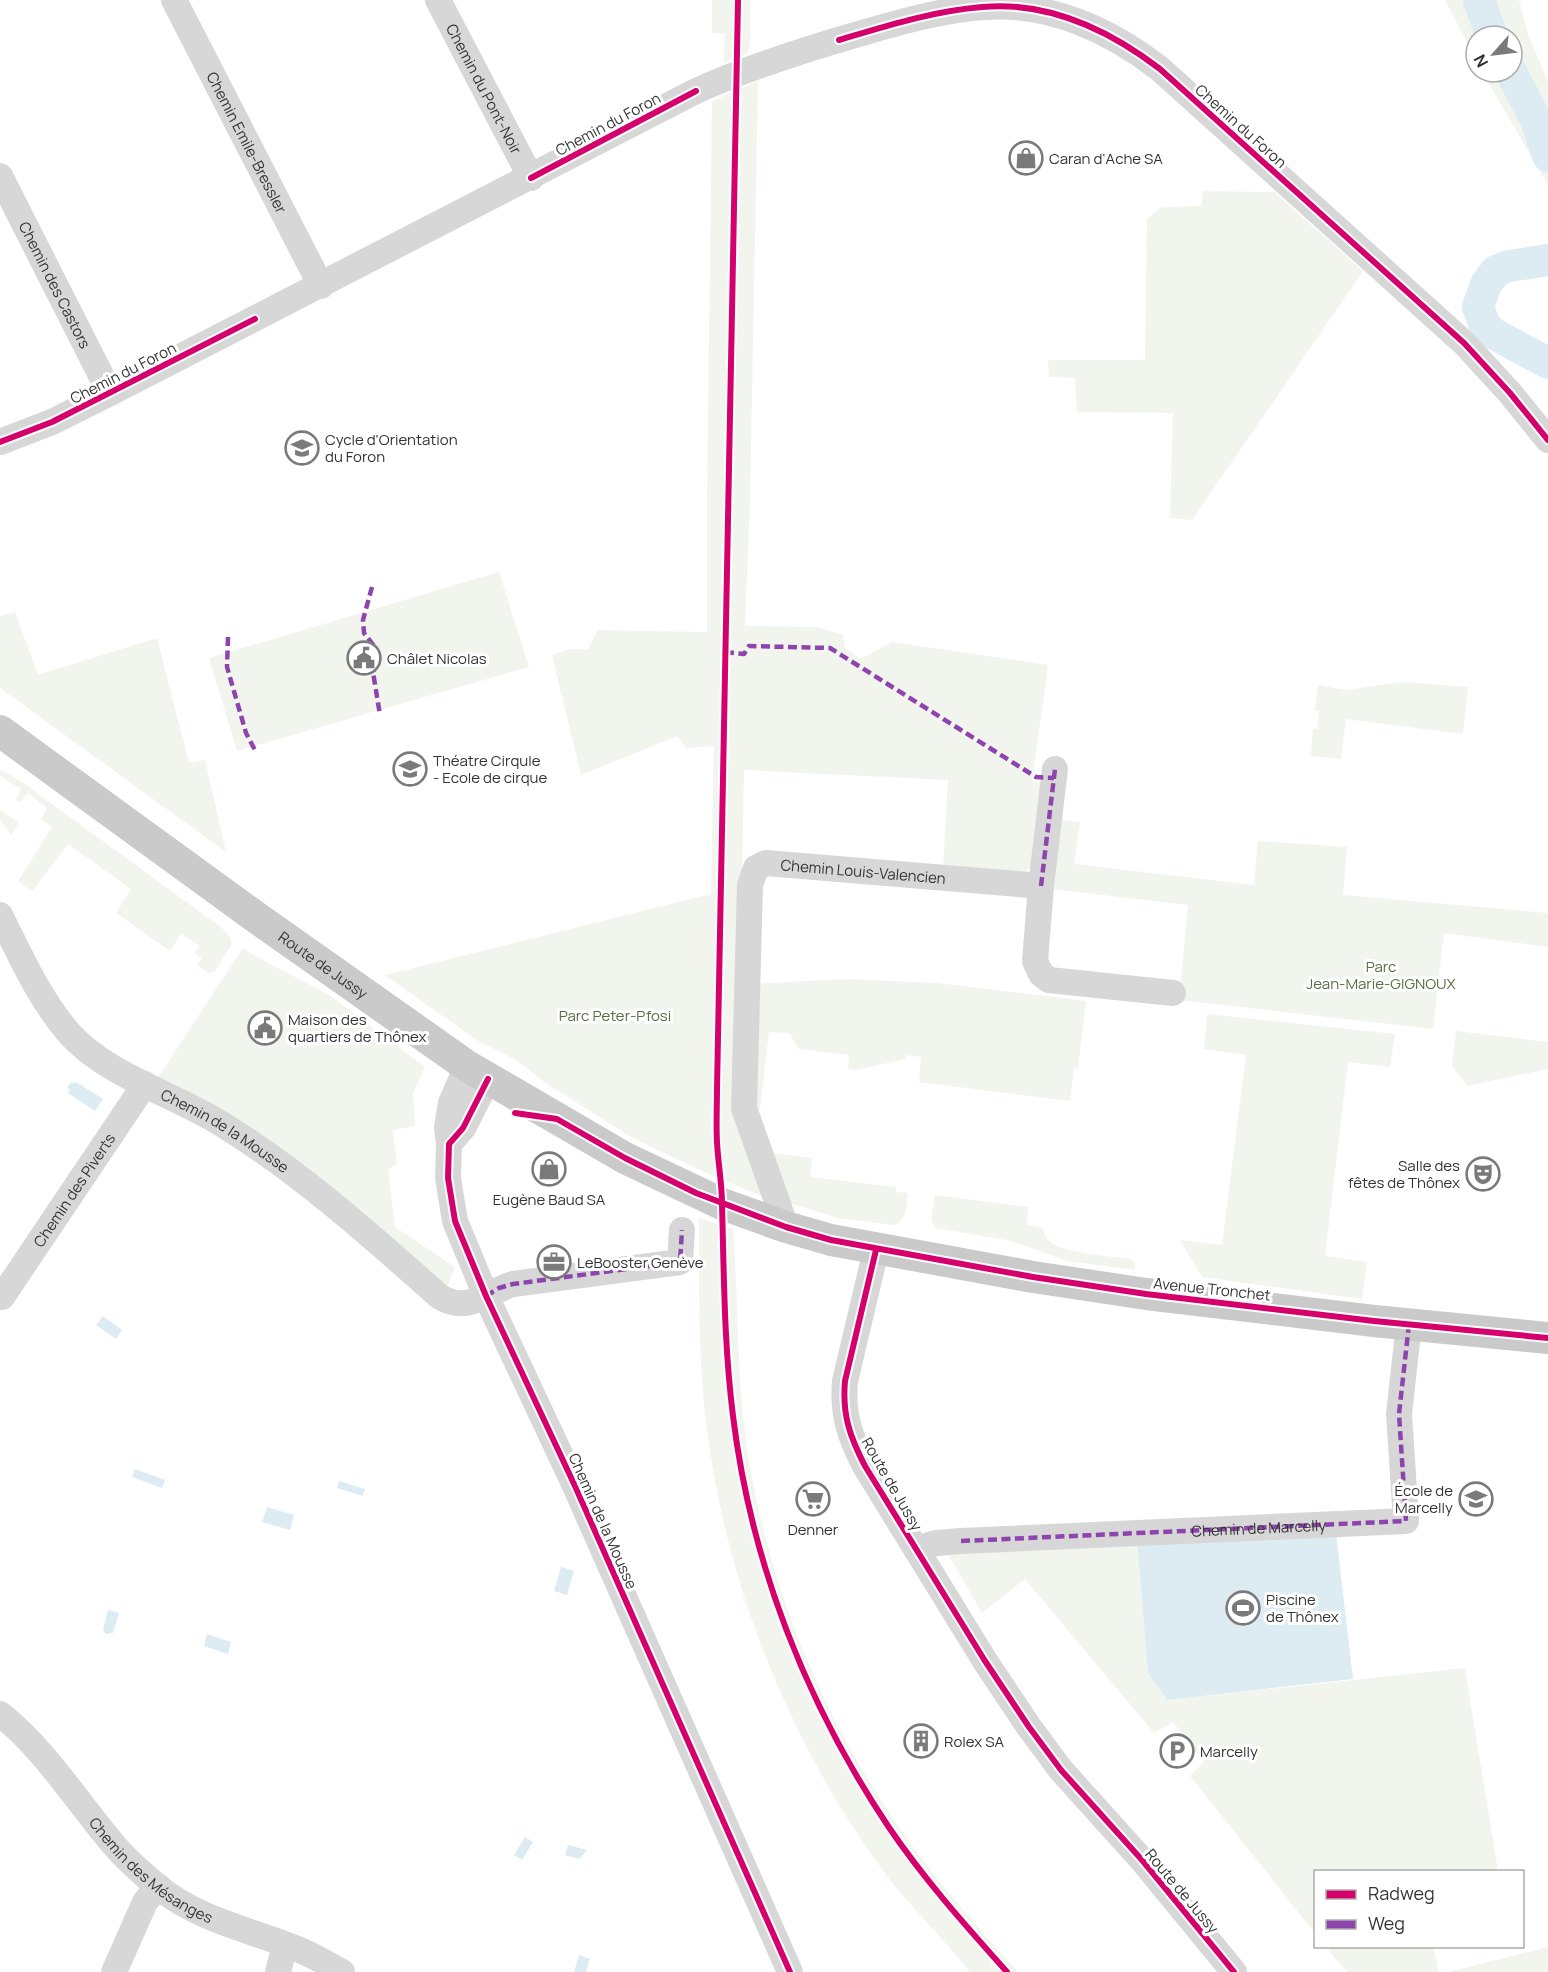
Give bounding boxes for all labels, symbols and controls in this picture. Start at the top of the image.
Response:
street label: Chemin du Pont-Noir [442,20,527,158]
north arrow [1464,24,1524,84]
text: N [1468,51,1493,71]
street label: Chemin Emile-Bressler [202,68,293,217]
street label: Chemin du Foron [1191,79,1291,173]
street label: Chemin du Foron [552,87,664,161]
shop icon: Caran d‘Ache SA [1008,140,1044,176]
place label: Caran d‘Ache SA [1049,148,1163,169]
street label: Chemin des Castors [14,218,96,352]
street label: Chemin du Foron [66,337,180,409]
place label: Cycle d'Orientation du Foron [325,429,458,467]
school or university icon: Cycle d'Orientation du Foron [284,430,320,466]
public building icon: Châlet Nicolas [346,640,382,676]
place label: Châlet Nicolas [387,648,487,669]
place label: Théatre Cirqule - Ecole de cirque [433,750,548,788]
school or university icon: Théatre Cirqule - Ecole de cirque [392,751,428,787]
street label: Chemin Louis-Valencien [780,854,947,888]
street label: Route de Jussy [275,926,372,1004]
park label: Parc Jean-Marie-GIGNOUX [1306,956,1456,994]
park label: Parc Peter-Pfosi [559,1005,671,1026]
place label: Maison des quartiers de Thônex [288,1009,427,1047]
public building icon: Maison des quartiers de Thônex [247,1010,283,1046]
street label: Chemin de la Mousse [158,1084,294,1177]
street label: Chemin des Piverts [28,1129,120,1251]
shop icon: Eugène Baud SA [531,1151,567,1187]
place label: Salle des fêtes de Thônex [1348,1155,1460,1193]
theatre icon: Salle des fêtes de Thônex [1465,1156,1501,1192]
place label: Eugène Baud SA [493,1189,606,1210]
office icon: LeBooster Genève [536,1244,572,1280]
place label: LeBooster Genève [577,1252,704,1273]
street label: Avenue Tronchet [1152,1272,1272,1306]
street label: Route de Jussy [857,1433,927,1535]
street label: Chemin de la Mousse [564,1450,643,1592]
place label: École de Marcelly [1395,1480,1453,1518]
supermarket icon: Denner [795,1481,831,1517]
school or university icon: École de Marcelly [1458,1481,1494,1517]
street label: Chemin de Marcelly [1191,1514,1327,1541]
place label: Denner [788,1519,839,1540]
place label: Piscine de Thônex [1266,1589,1339,1627]
sports icon: Piscine de Thônex [1225,1590,1261,1626]
building icon: Rolex SA [903,1723,939,1759]
place label: Rolex SA [944,1731,1004,1752]
parking icon: Marcelly [1159,1733,1195,1769]
place label: Marcelly [1200,1741,1258,1762]
street label: Chemin des Mésanges [85,1812,216,1928]
street label: Route de Jussy [1140,1844,1224,1938]
legend [1314,1870,1524,1948]
text: Radweg [1368,1881,1435,1905]
text: Weg [1368,1911,1405,1935]

